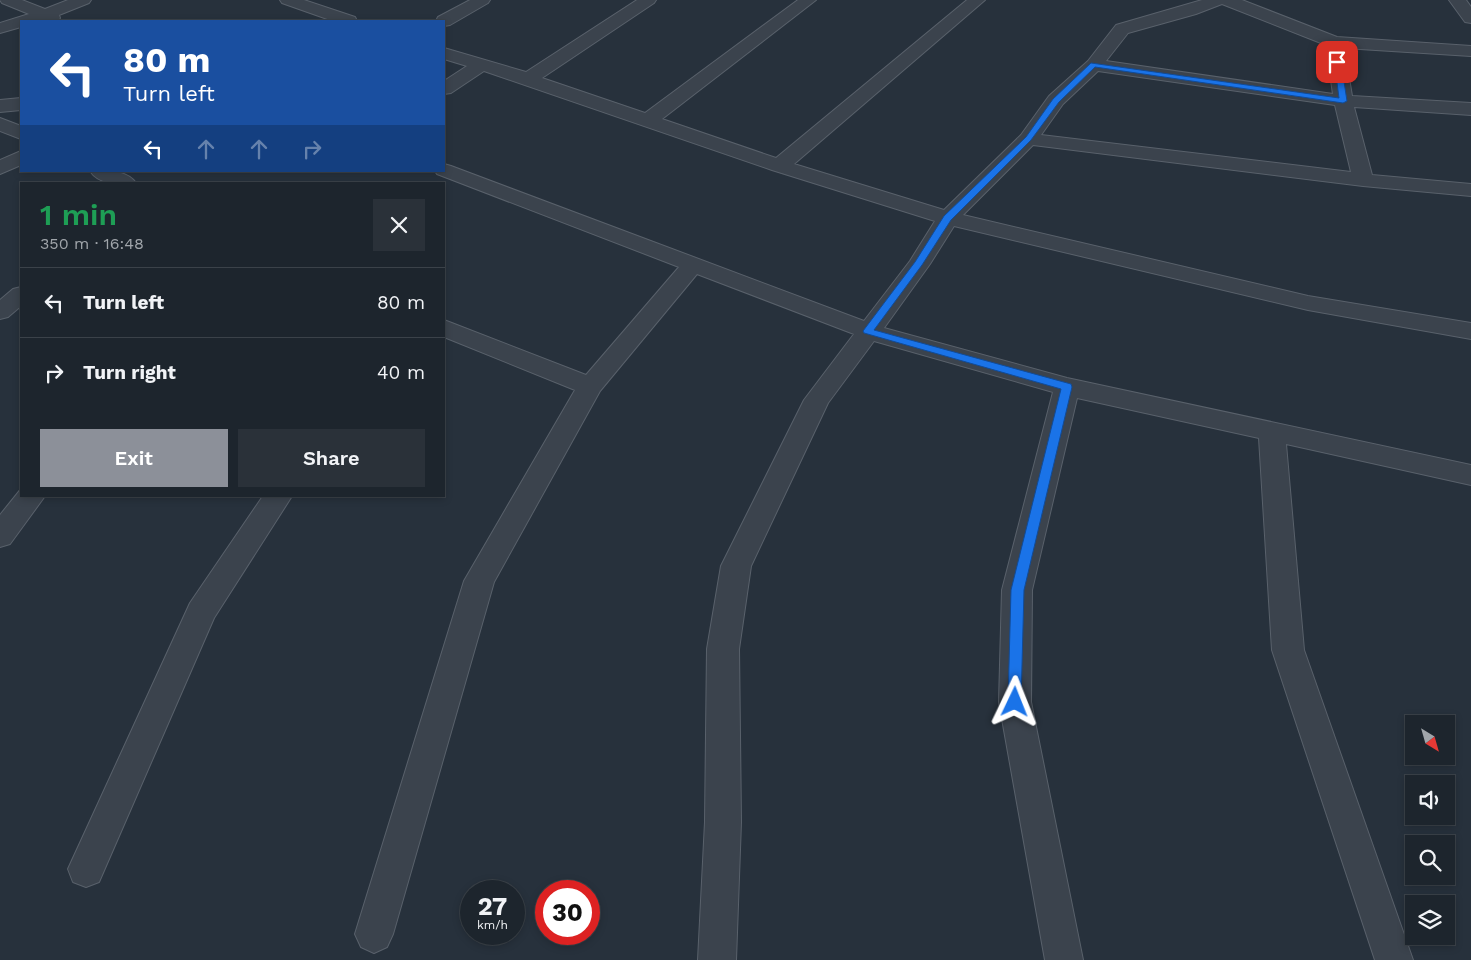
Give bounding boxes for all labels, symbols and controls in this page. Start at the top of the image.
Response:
text: 80 m [123,39,210,81]
icon: left [40,40,105,105]
pin [1316,41,1358,83]
icon: arrive [1323,48,1351,76]
text: Turn left [123,81,215,106]
icon: left [139,135,167,163]
icon: ahead [192,135,220,163]
icon: ahead [245,135,273,163]
icon: right [298,135,326,163]
text: 1 min [40,197,117,232]
button: close [373,199,425,251]
text: 350 m · 16:48 [40,234,144,253]
icon: left [40,289,68,317]
text: Turn left [83,291,164,314]
text: 80 m [377,291,425,314]
icon: right [40,359,68,387]
text: Turn right [83,361,176,384]
text: 40 m [377,361,425,384]
button: Exit [40,429,228,487]
button: Share [238,429,425,487]
position arrow [988,675,1040,727]
north arrow [1405,715,1455,765]
map controls [1405,715,1455,945]
button: sound [1405,775,1455,825]
button: search [1405,835,1455,885]
speed limit sign: 30 [535,880,600,945]
text: 27 [478,892,507,921]
button: layers [1405,895,1455,945]
text: km/h [477,918,508,932]

